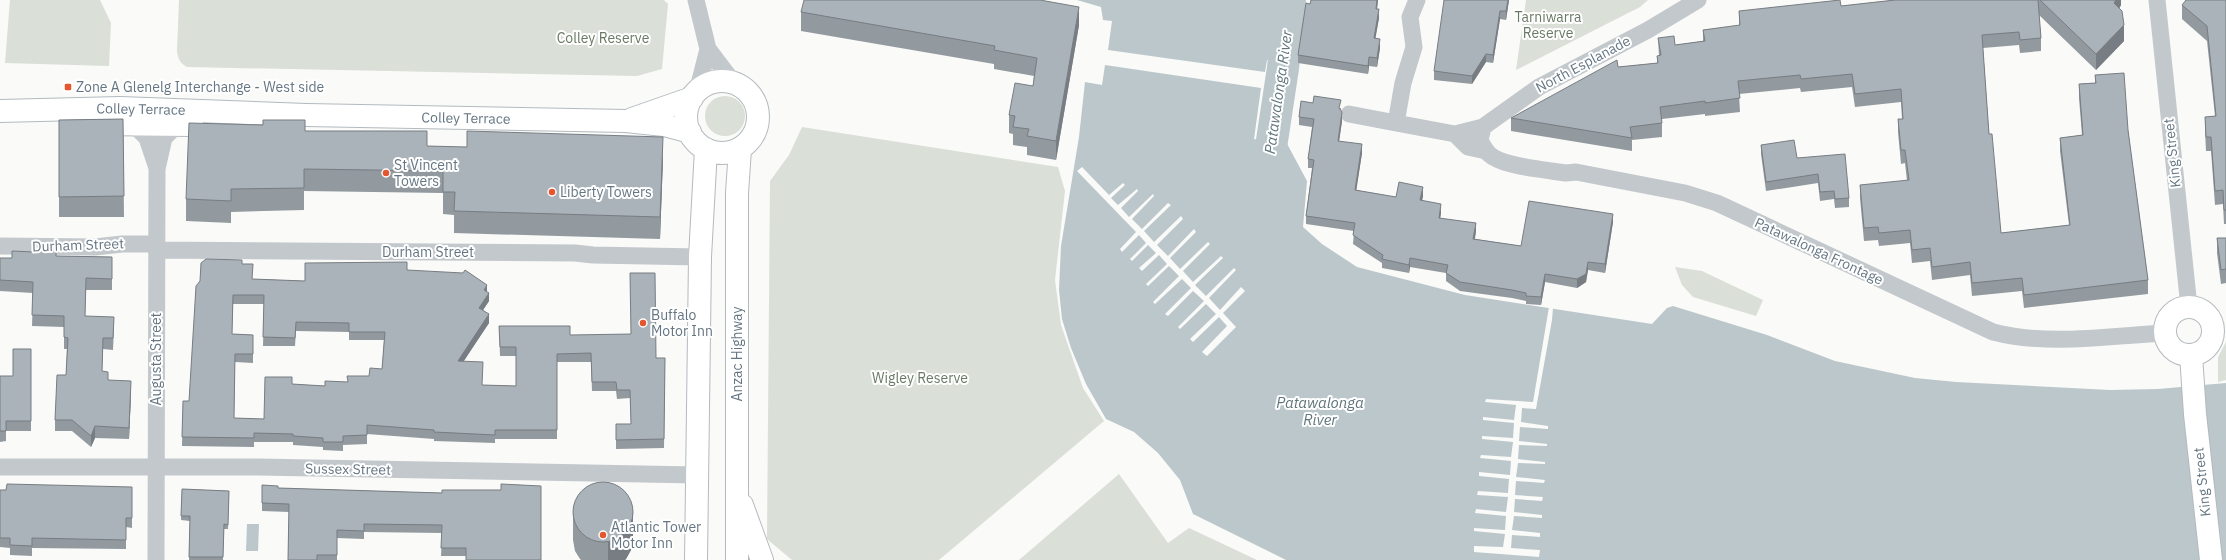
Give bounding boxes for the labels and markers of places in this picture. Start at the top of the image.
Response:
place label: Zone A Glenelg Interchange - West side [76,78,325,96]
marker: Zone A Glenelg Interchange - West side [63,82,73,92]
place label: St Vincent Towers [394,156,458,190]
marker: St Vincent Towers [381,168,391,178]
place label: Liberty Towers [560,183,652,201]
marker: Liberty Towers [547,187,557,197]
place label: Buffalo Motor Inn [651,306,713,340]
marker: Buffalo Motor Inn [638,318,648,328]
place label: Atlantic Tower Motor Inn [611,518,701,552]
marker: Atlantic Tower Motor Inn [598,530,608,540]

